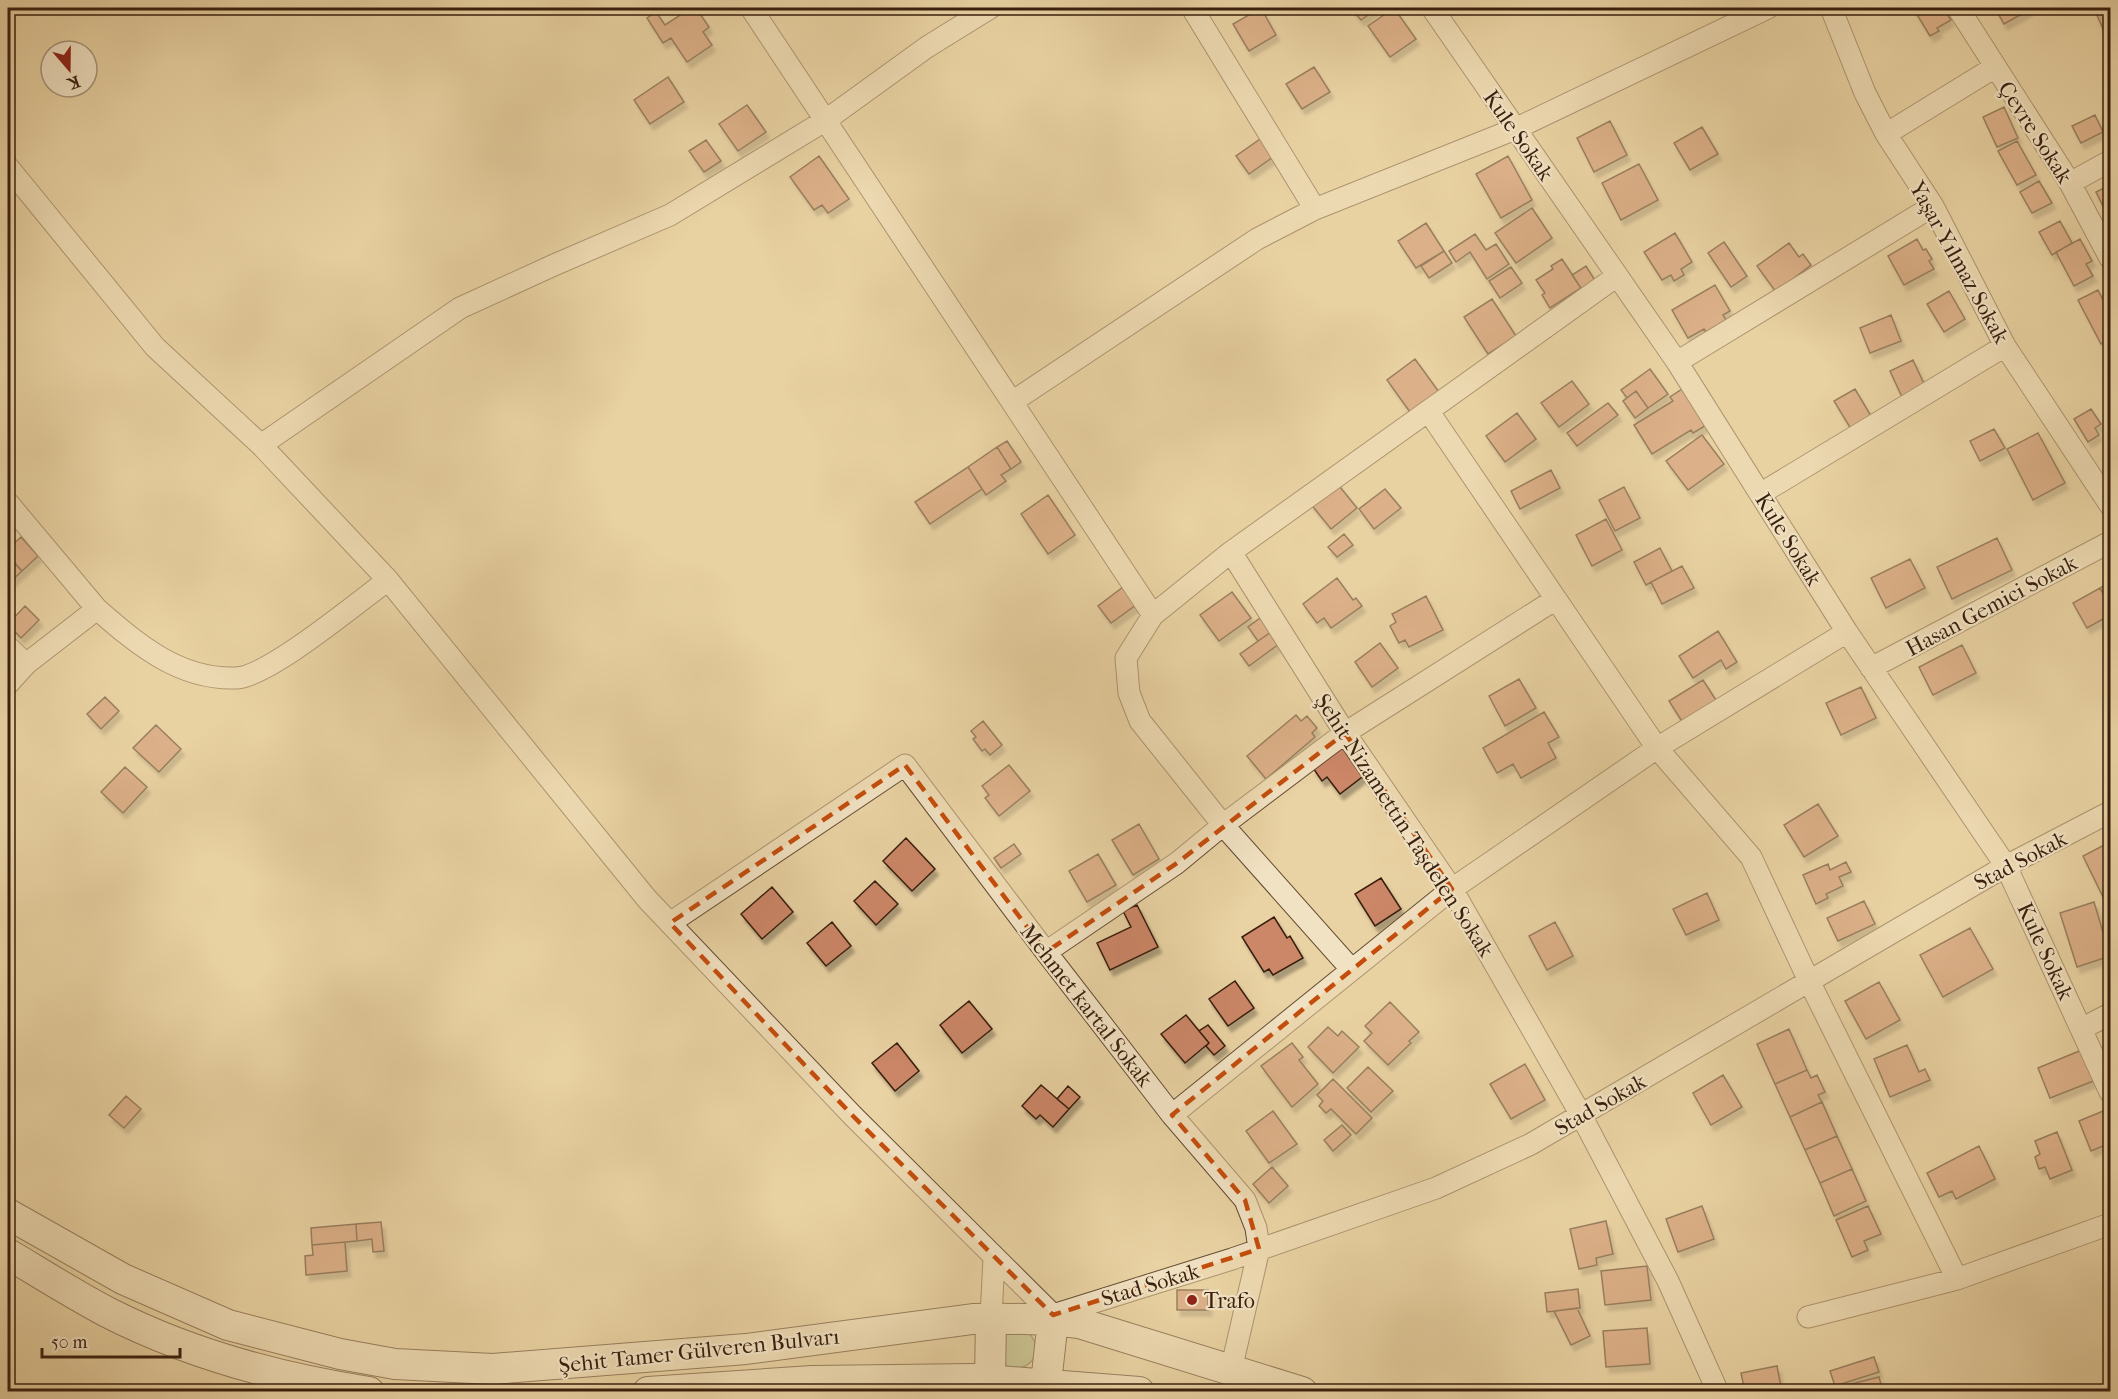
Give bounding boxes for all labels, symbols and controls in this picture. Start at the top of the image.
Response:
north arrow [39,39,99,99]
text: K [64,72,83,94]
street label: Çevre Sokak [1993,77,2078,189]
street label: Kule Sokak [1478,85,1559,186]
street label: Yaşar Yılmaz Sokak [1903,176,2015,349]
street label: Kule Sokak [1749,488,1827,591]
street label: Hasan Gemici Sokak [1901,549,2082,662]
street label: Şehit Nizamettin Taşdelen Sokak [1309,689,1499,963]
street label: Stad Sokak [1970,825,2072,896]
street label: Kule Sokak [2011,899,2079,1005]
street label: Mehmet kartal Sokak [1015,919,1158,1093]
street label: Stad Sokak [1550,1068,1651,1141]
street label: Stad Sokak [1098,1258,1203,1312]
place label: Trafo [1204,1288,1255,1314]
marker: Trafo [1185,1293,1199,1307]
scale bar [42,1321,180,1359]
street label: Şehit Tamer Gülveren Bulvarı [558,1323,841,1379]
text: 50 m [51,1332,88,1353]

